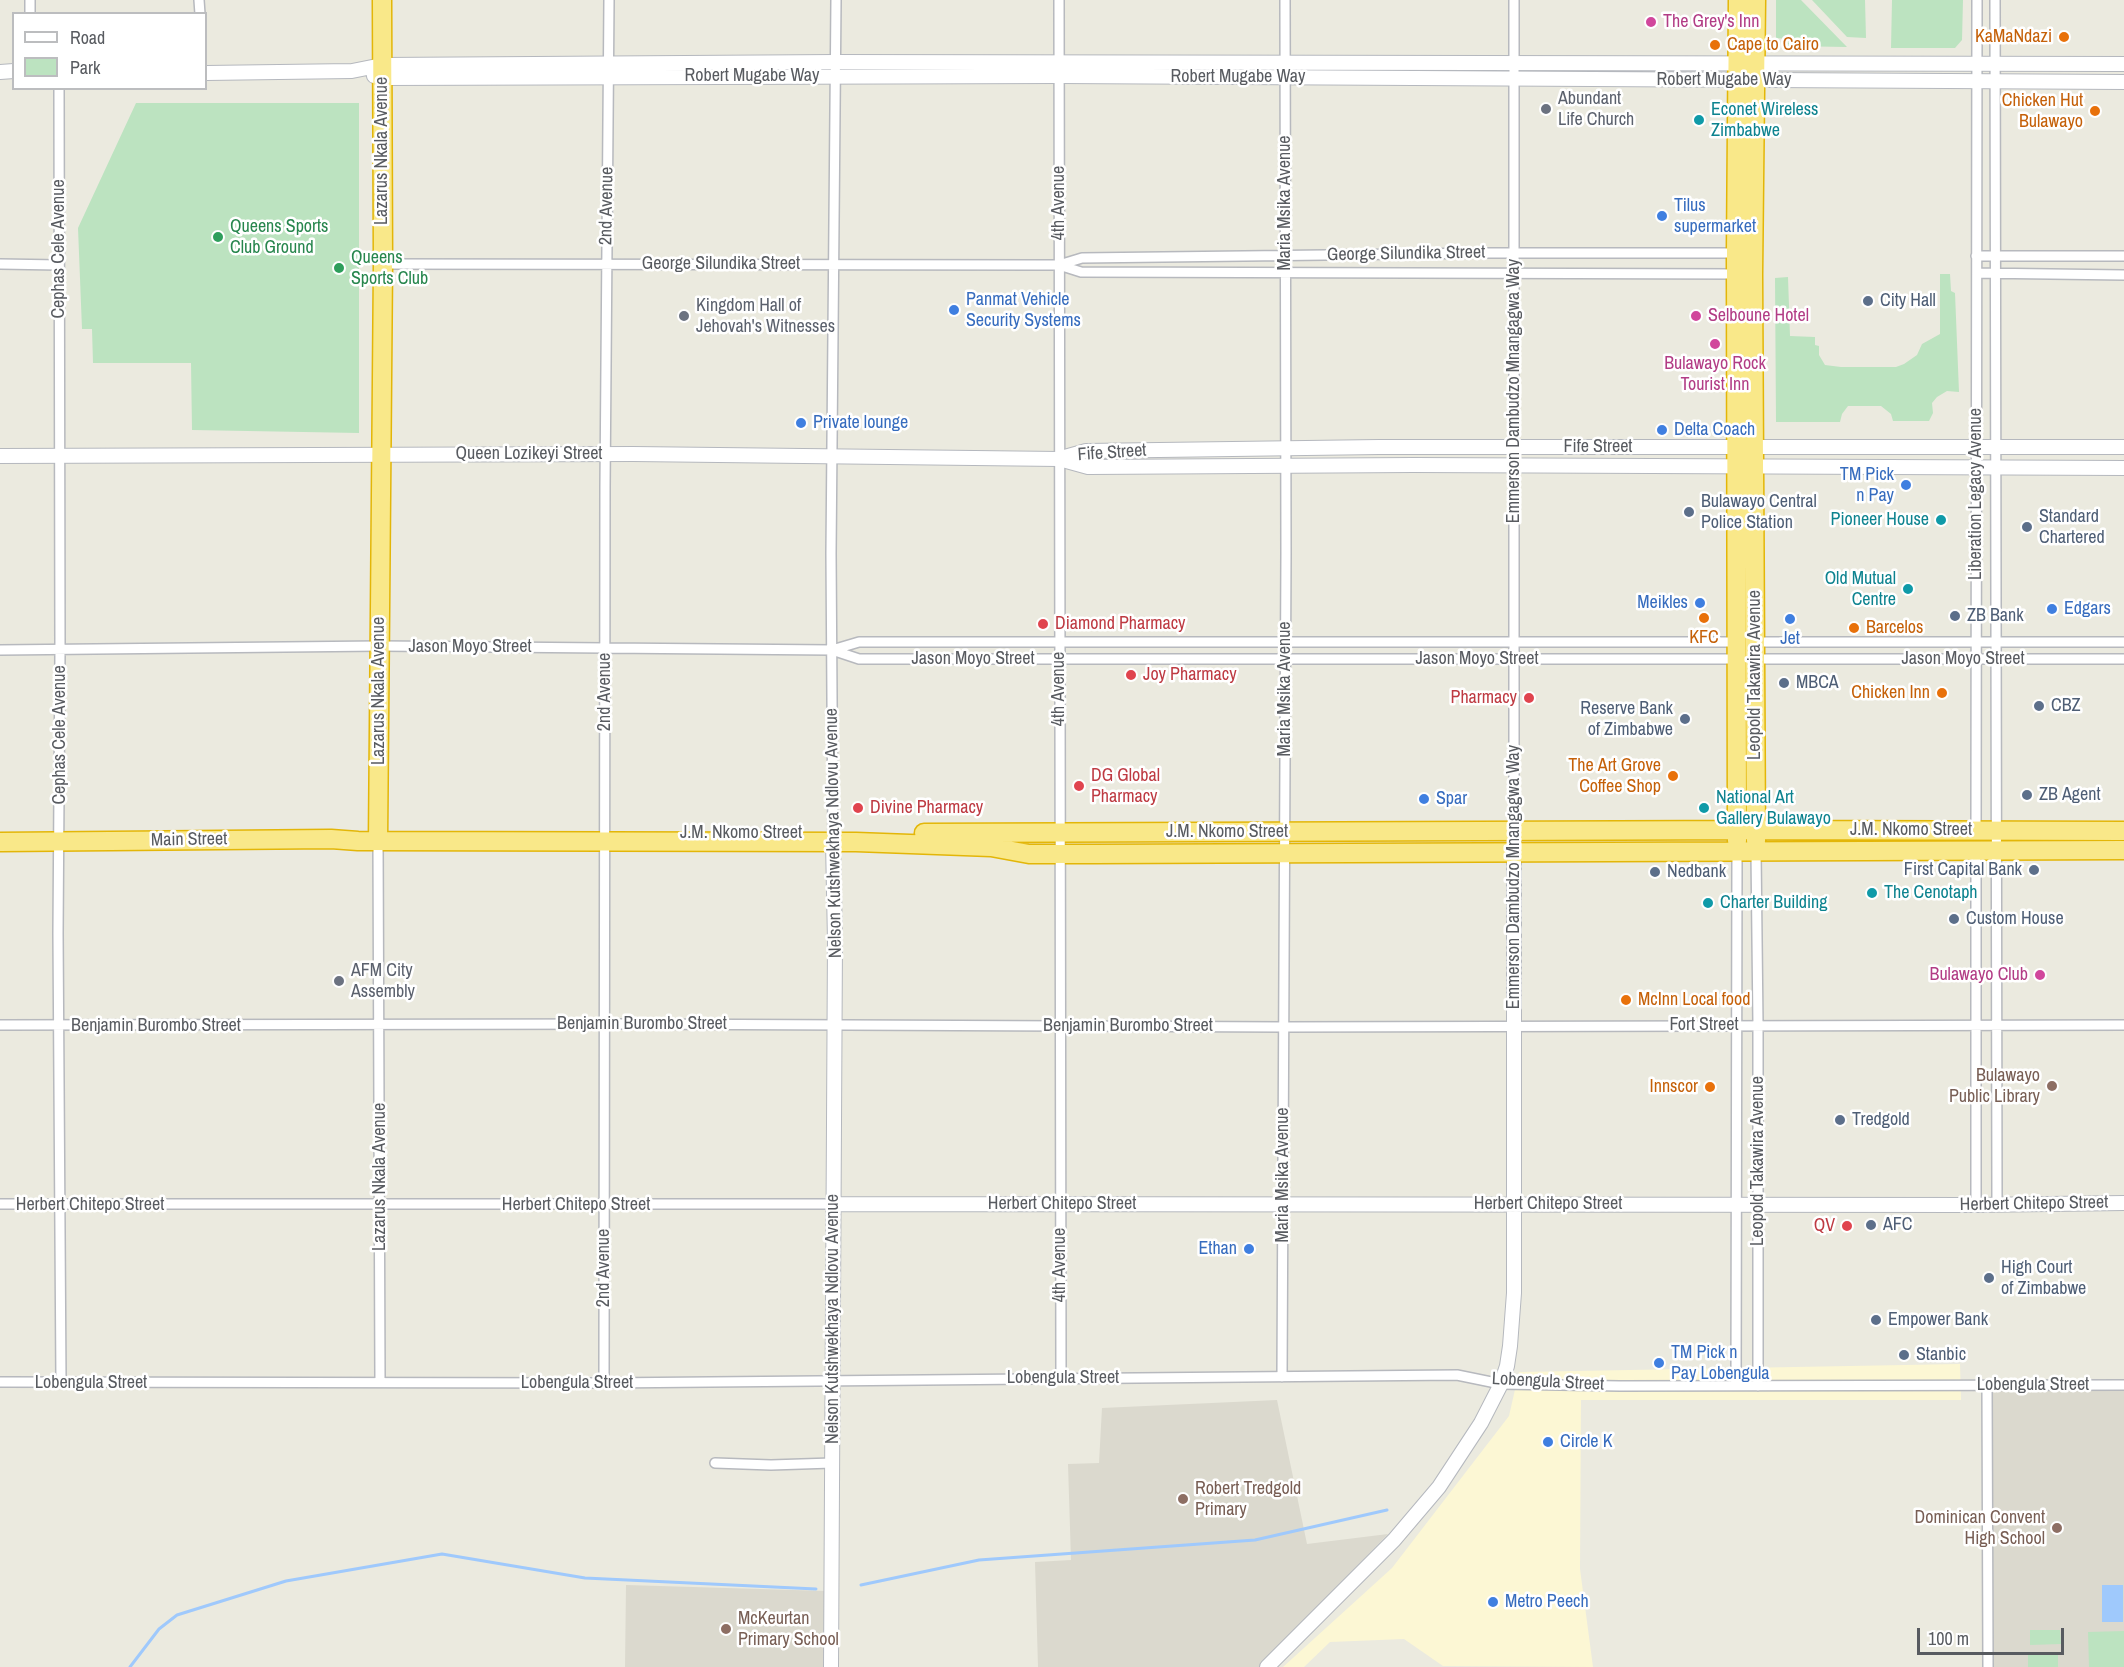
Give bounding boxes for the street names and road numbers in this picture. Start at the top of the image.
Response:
street label: Robert Mugabe Way [685,65,819,87]
street label: Robert Mugabe Way [1171,66,1305,88]
street label: Robert Mugabe Way [1657,69,1791,91]
street label: Lazarus Nkala Avenue [371,77,393,225]
street label: Maria Msika Avenue [1274,135,1296,271]
street label: 4th Avenue [1048,166,1070,240]
street label: 2nd Avenue [596,167,618,245]
street label: Cephas Cele Avenue [48,179,70,319]
street label: George Silundika Street [1327,242,1485,266]
street label: George Silundika Street [642,253,800,275]
street label: Emmerson Dambudzo Mnangagwa Way [1503,259,1525,523]
street label: Liberation Legacy Avenue [1965,408,1987,580]
street label: Fife Street [1564,436,1632,458]
street label: Fife Street [1077,440,1147,466]
street label: Queen Lozikeyi Street [456,443,602,465]
street label: Leopold Takawira Avenue [1744,590,1766,760]
street label: Lazarus Nkala Avenue [368,617,390,765]
street label: Maria Msika Avenue [1274,621,1296,757]
street label: Jason Moyo Street [408,636,532,658]
street label: Jason Moyo Street [911,648,1035,670]
street label: Jason Moyo Street [1415,648,1539,670]
street label: Jason Moyo Street [1901,648,2025,670]
street label: 4th Avenue [1048,652,1070,726]
street label: 2nd Avenue [594,653,616,731]
street label: Cephas Cele Avenue [49,665,71,805]
street label: Nelson Kutshwekhaya Ndlovu Avenue [821,708,847,958]
street label: Emmerson Dambudzo Mnangagwa Way [1503,745,1525,1009]
street label: J.M. Nkomo Street [1850,819,1972,841]
street label: J.M. Nkomo Street [1166,821,1288,843]
street label: J.M. Nkomo Street [680,822,802,844]
street label: Main Street [151,829,227,851]
street label: Benjamin Burombo Street [557,1013,727,1035]
street label: Fort Street [1669,1014,1739,1036]
street label: Benjamin Burombo Street [71,1015,241,1037]
street label: Benjamin Burombo Street [1043,1015,1213,1037]
street label: Leopold Takawira Avenue [1747,1076,1769,1246]
street label: Lazarus Nkala Avenue [369,1103,391,1251]
street label: Maria Msika Avenue [1272,1107,1294,1243]
street label: Herbert Chitepo Street [1960,1192,2108,1216]
street label: Herbert Chitepo Street [988,1193,1136,1215]
street label: Herbert Chitepo Street [1474,1193,1622,1215]
street label: Herbert Chitepo Street [16,1194,164,1216]
street label: Herbert Chitepo Street [502,1194,650,1216]
street label: Nelson Kutshwekhaya Ndlovu Avenue [822,1194,844,1444]
street label: 4th Avenue [1049,1228,1071,1302]
street label: 2nd Avenue [593,1229,615,1307]
street label: Lobengula Street [1007,1367,1119,1389]
street label: Lobengula Street [1491,1368,1605,1396]
street label: Lobengula Street [35,1372,147,1394]
street label: Lobengula Street [521,1372,633,1394]
street label: Lobengula Street [1977,1374,2089,1396]

